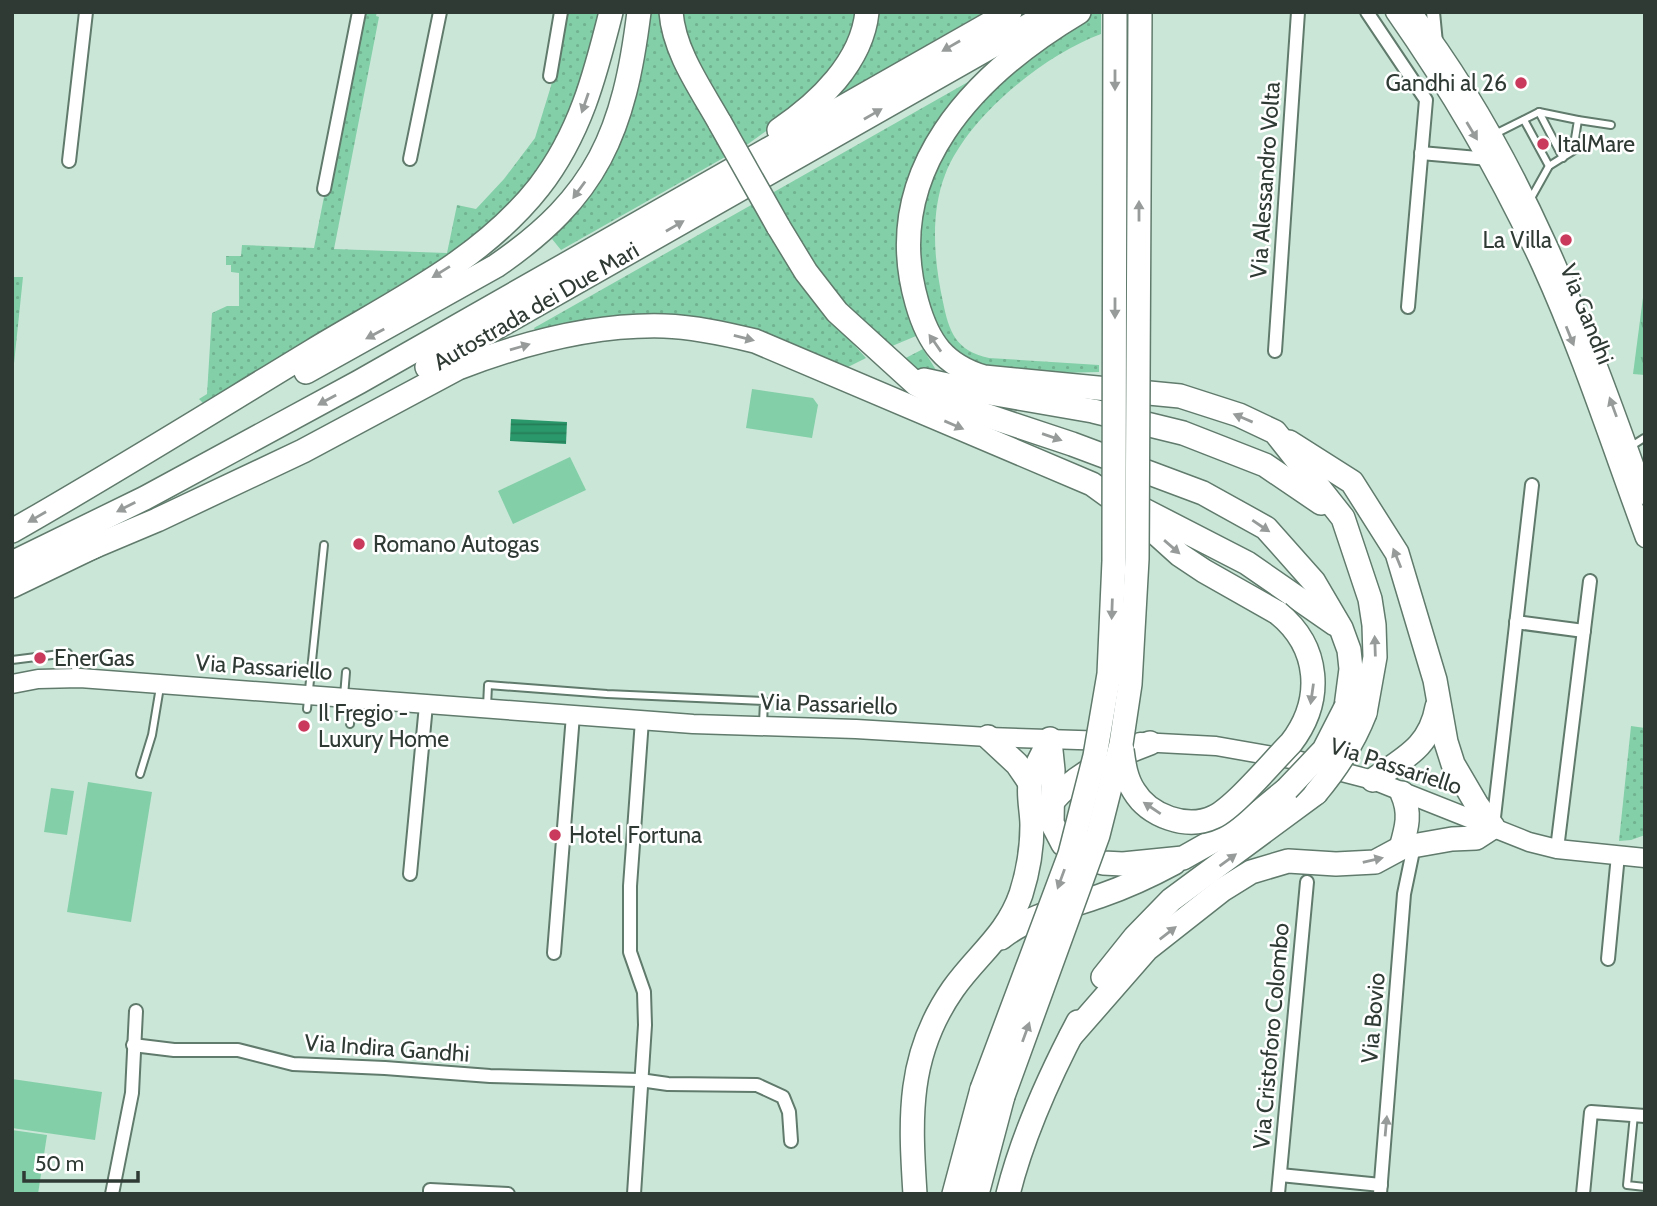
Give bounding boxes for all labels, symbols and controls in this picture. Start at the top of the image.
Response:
one-way arrow [941,40,961,52]
place label: Gandhi al 26 [1386,69,1507,97]
one-way arrow [1109,70,1121,92]
marker: Gandhi al 26 [1513,75,1529,91]
street label: Via Alessandro Volta [1244,81,1286,279]
one-way arrow [579,92,590,113]
one-way arrow [863,108,883,120]
one-way arrow [1466,122,1478,141]
place label: ItalMare [1557,130,1635,158]
marker: ItalMare [1535,136,1551,152]
one-way arrow [572,181,587,199]
one-way arrow [1133,200,1145,222]
one-way arrow [666,220,685,232]
place label: La Villa [1482,226,1552,254]
marker: La Villa [1558,232,1574,248]
street label: Autostrada dei Due Mari [428,236,644,376]
street label: Via Gandhi [1554,260,1620,368]
one-way arrow [431,265,450,278]
one-way arrow [1109,297,1120,319]
one-way arrow [1565,326,1576,347]
one-way arrow [365,328,385,340]
one-way arrow [733,333,755,344]
one-way arrow [928,334,942,352]
one-way arrow [509,342,530,352]
one-way arrow [317,394,337,406]
one-way arrow [1607,397,1618,418]
one-way arrow [1233,412,1254,423]
one-way arrow [944,419,965,430]
one-way arrow [1041,432,1062,443]
one-way arrow [116,502,136,513]
one-way arrow [27,511,46,523]
one-way arrow [1251,519,1271,532]
place label: Romano Autogas [373,530,539,558]
marker: Romano Autogas [351,536,367,552]
one-way arrow [1163,539,1181,555]
one-way arrow [1392,547,1403,568]
one-way arrow [1106,598,1117,620]
one-way arrow [1369,635,1380,657]
place label: EnerGas [54,644,134,672]
street label: Via Passariello [194,648,334,686]
marker: EnerGas [32,650,48,666]
one-way arrow [1306,683,1317,705]
street label: Via Passariello [760,688,898,720]
place label: Il Fregio - Luxury Home [318,699,449,753]
marker: Il Fregio - Luxury Home [296,718,312,734]
street label: Via Passariello [1326,731,1466,801]
one-way arrow [1143,801,1161,815]
place label: Hotel Fortuna [569,821,702,849]
marker: Hotel Fortuna [547,827,563,843]
one-way arrow [1219,853,1237,867]
one-way arrow [1362,854,1384,865]
one-way arrow [1055,869,1066,890]
street label: Via Cristoforo Colombo [1247,922,1295,1150]
one-way arrow [1159,926,1177,940]
street label: Via Bovio [1355,971,1391,1065]
one-way arrow [1021,1021,1032,1042]
street label: Via Indira Gandhi [304,1028,470,1068]
one-way arrow [1381,1115,1392,1137]
scale bar [24,1140,138,1184]
text: 50 m [35,1151,84,1176]

